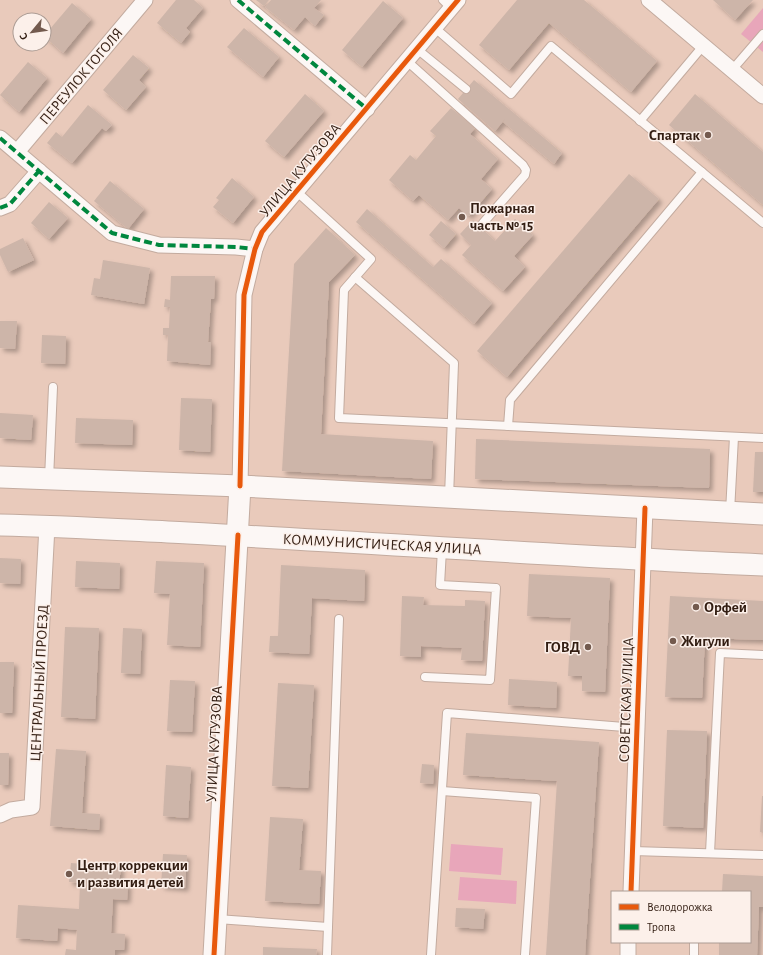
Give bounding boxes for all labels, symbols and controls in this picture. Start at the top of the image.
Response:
north arrow [12,12,52,52]
street label: ПЕРЕУЛОК ГОГОЛЯ [37,25,126,127]
text: С [17,31,30,42]
street label: УЛИЦА КУТУЗОВА [257,121,344,220]
place label: Спартак [649,128,701,143]
marker: Спартак [703,130,713,140]
place label: Пожарная часть № 15 [470,201,535,233]
marker: Пожарная часть № 15 [457,212,467,222]
street label: КОММУНИСТИЧЕСКАЯ УЛИЦА [282,532,482,557]
place label: Орфей [704,600,747,615]
marker: Орфей [691,602,701,612]
street label: ЦЕНТРАЛЬНЫЙ ПРОЕЗД [28,604,51,762]
place label: Жигули [681,634,730,649]
marker: Жигули [668,636,678,646]
street label: СОВЕТСКАЯ УЛИЦА [617,637,636,763]
place label: ГОВД [545,640,580,655]
marker: ГОВД [583,642,593,652]
street label: УЛИЦА КУТУЗОВА [204,685,225,803]
place label: Центр коррекции и развития детей [77,858,188,890]
marker: Центр коррекции и развития детей [64,869,74,879]
legend [611,891,751,943]
text: Велодорожка [647,901,713,913]
text: Тропа [647,921,676,933]

